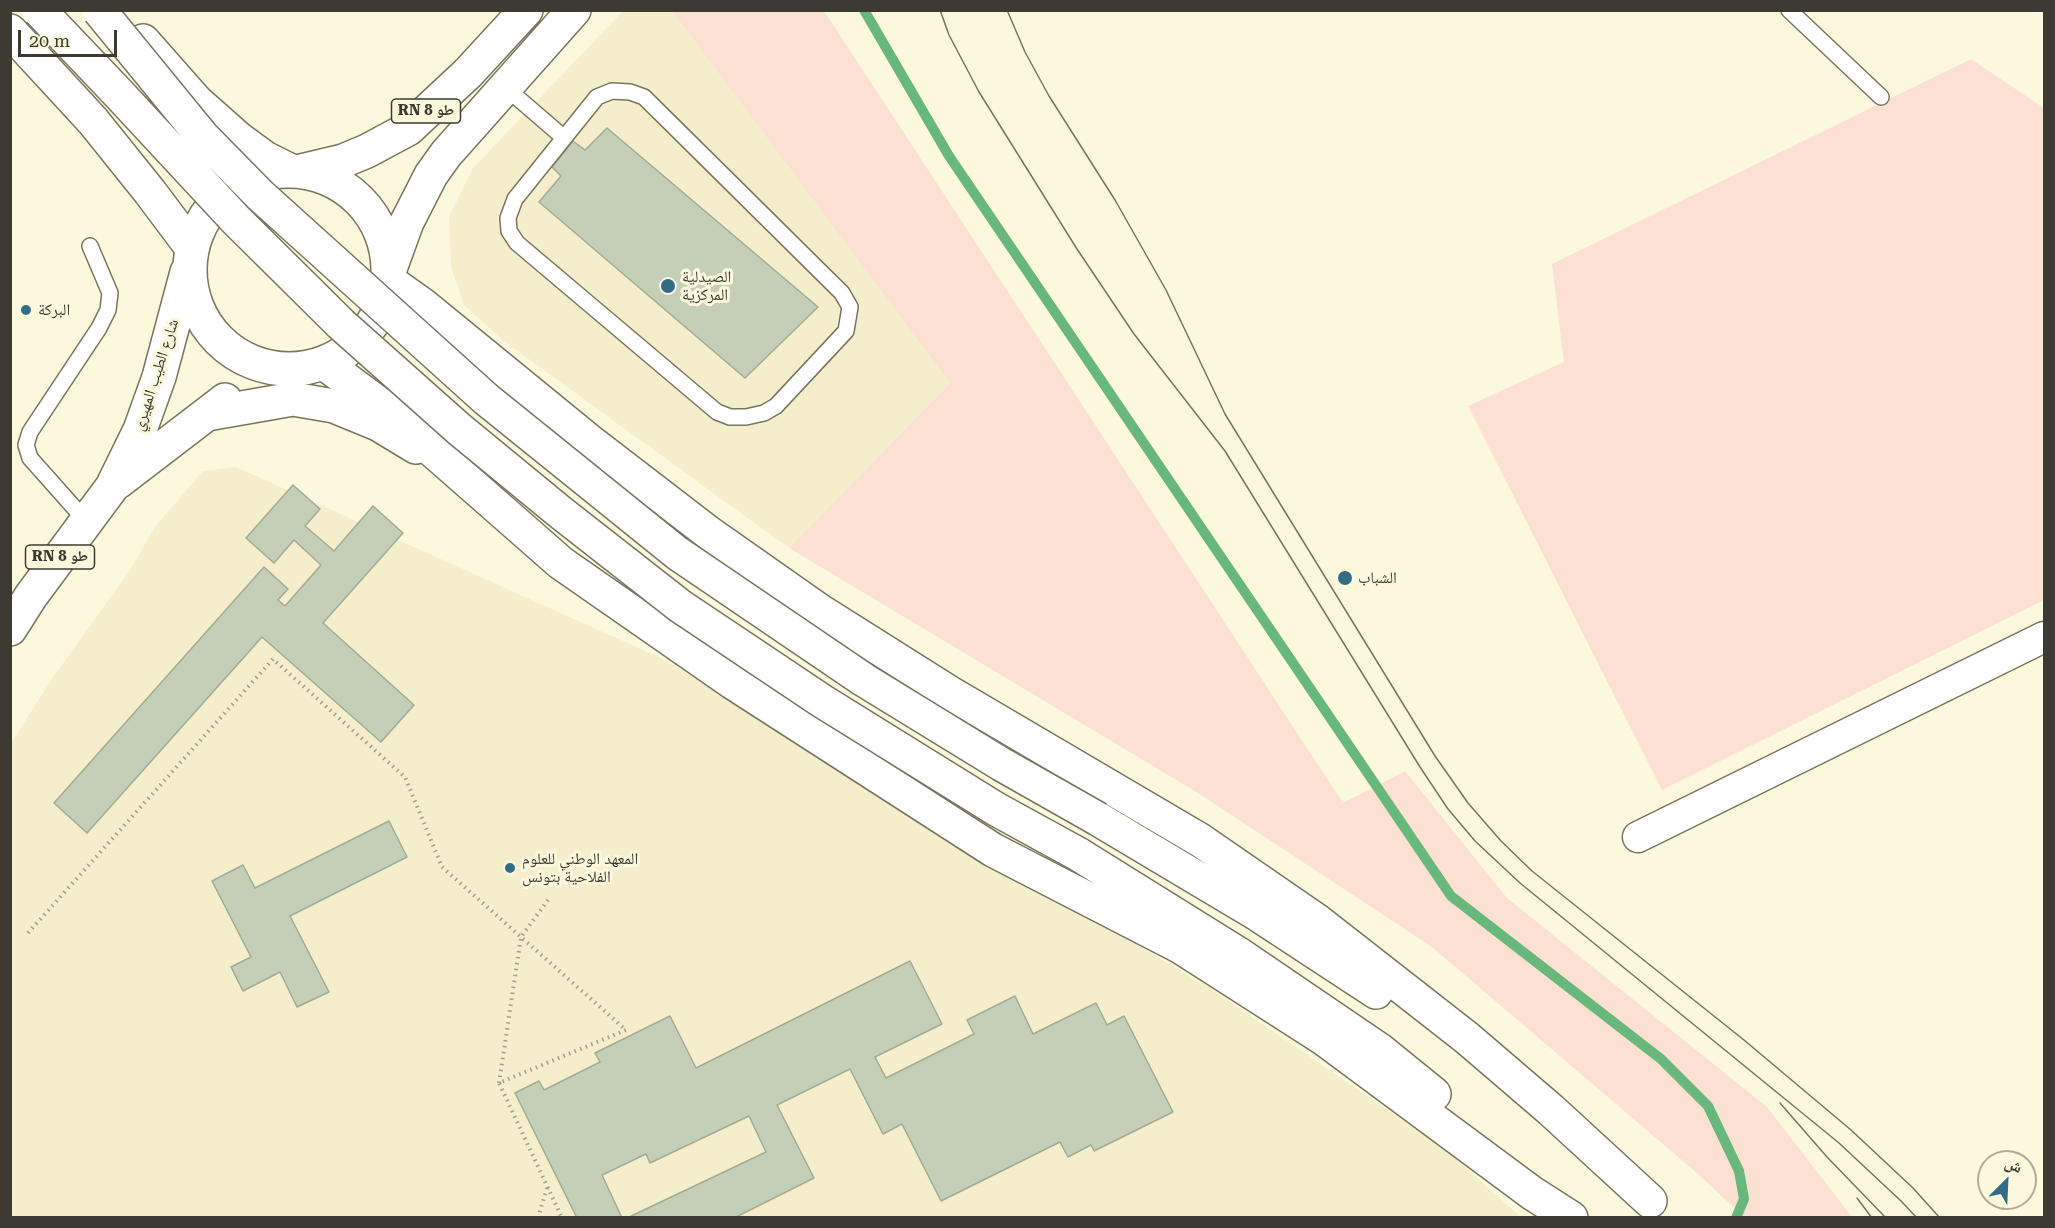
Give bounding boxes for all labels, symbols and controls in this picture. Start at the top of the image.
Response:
scale bar [21,18,120,56]
text: 20 m [29,30,70,51]
road number: RN 8 طو [392,99,460,123]
place label: الصيدلية المركزية [682,267,731,305]
marker: الصيدلية المركزية [659,277,677,295]
place label: البركة [38,300,70,320]
marker: البركة [19,303,33,317]
street label: شارع الطيب المهيري [129,317,183,433]
road number: RN 8 طو [26,545,94,569]
place label: الشباب [1358,568,1397,588]
marker: الشباب [1336,569,1354,587]
place label: المعهد الوطني للعلوم الفلاحية بتونس [522,849,638,887]
marker: المعهد الوطني للعلوم الفلاحية بتونس [503,861,517,875]
north arrow [1977,1150,2037,1210]
text: ش [2002,1153,2025,1177]

